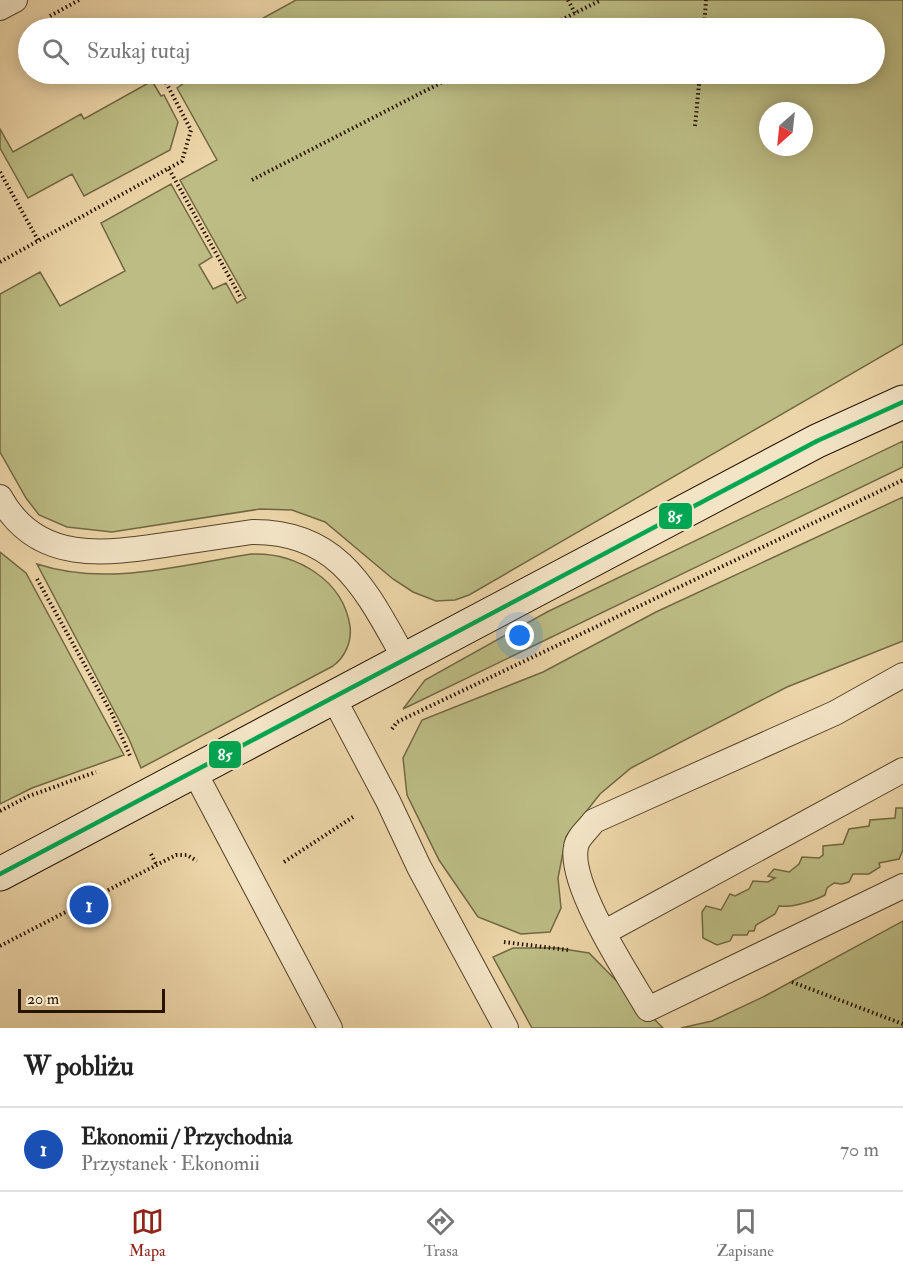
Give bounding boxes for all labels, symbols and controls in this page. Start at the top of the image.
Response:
search box [18,18,885,84]
icon: search [39,35,72,68]
text: Szukaj tutaj [87,37,190,65]
north arrow [759,102,813,156]
line badge: 85 [658,502,693,530]
text: 85 [668,507,683,527]
your location [505,621,534,650]
line badge: 85 [208,740,242,769]
text: 85 [218,745,233,765]
pin: 1 [70,882,109,928]
scale bar [18,986,165,1014]
text: 20 m [27,989,59,1009]
text: W pobliżu [24,1051,134,1083]
text: Ekonomii / Przychodnia [81,1123,292,1151]
text: 1 [40,1137,47,1162]
text: 70 m [840,1137,879,1162]
text: Przystanek · Ekonomii [81,1151,260,1176]
tab: Mapa [129,1205,166,1261]
tab: Trasa [424,1205,458,1261]
tab: Zapisane [716,1205,774,1261]

